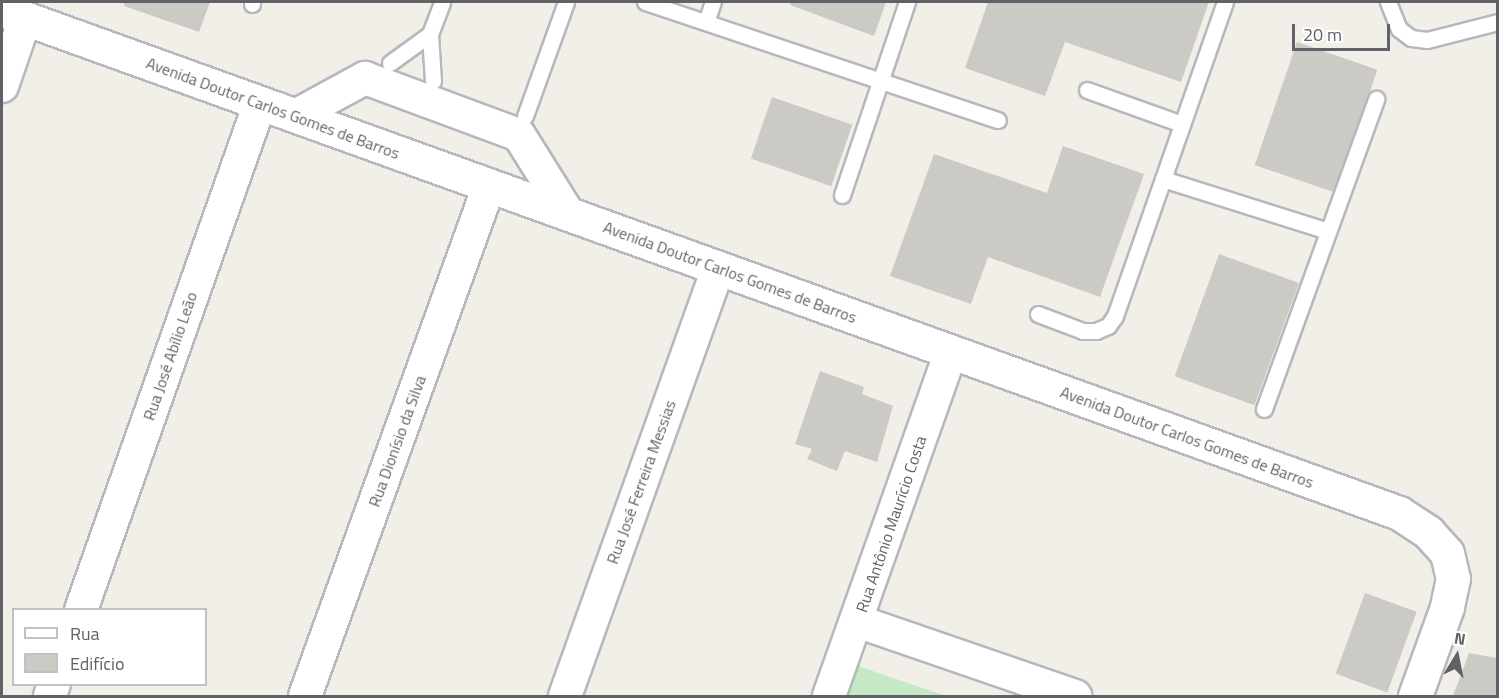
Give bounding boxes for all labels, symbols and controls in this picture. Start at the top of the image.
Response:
scale bar [1295,12,1392,50]
text: 20 m [1303,21,1342,48]
street label: Avenida Doutor Carlos Gomes de Barros [144,53,402,163]
street label: Avenida Doutor Carlos Gomes de Barros [601,217,859,327]
street label: Rua José Abílio Leão [139,289,201,423]
street label: Rua Dionísio da Silva [364,373,430,509]
street label: Avenida Doutor Carlos Gomes de Barros [1058,382,1316,492]
street label: Rua José Ferreira Messias [602,397,680,567]
street label: Rua Antônio Maurício Costa [852,433,930,615]
legend [12,608,207,686]
text: Rua [70,620,100,647]
text: N [1453,625,1468,651]
north arrow [1427,626,1487,686]
text: Edifício [70,650,124,677]

